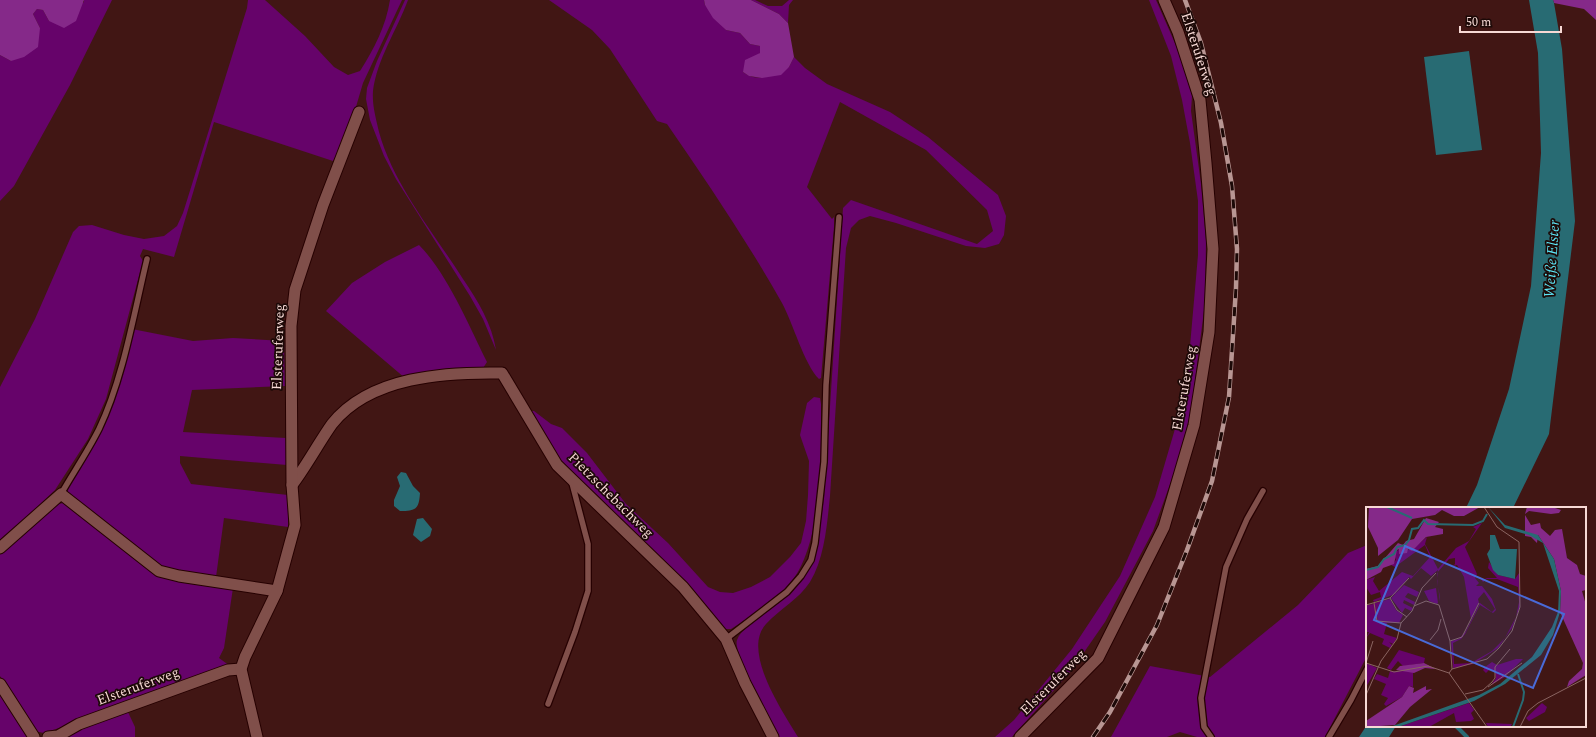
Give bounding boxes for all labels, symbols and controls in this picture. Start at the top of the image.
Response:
scale bar [1460,8,1561,34]
street label: Elsteruferweg [1176,10,1222,98]
text: 50 m [1466,13,1491,32]
water label: Weiße Elster [1538,218,1566,299]
street label: Elsteruferweg [266,303,290,391]
street label: Elsteruferweg [1166,344,1202,432]
street label: Pietzschebachweg [563,447,659,543]
inset map [1366,507,1586,727]
street label: Elsteruferweg [1015,644,1091,720]
street label: Elsteruferweg [94,661,182,711]

